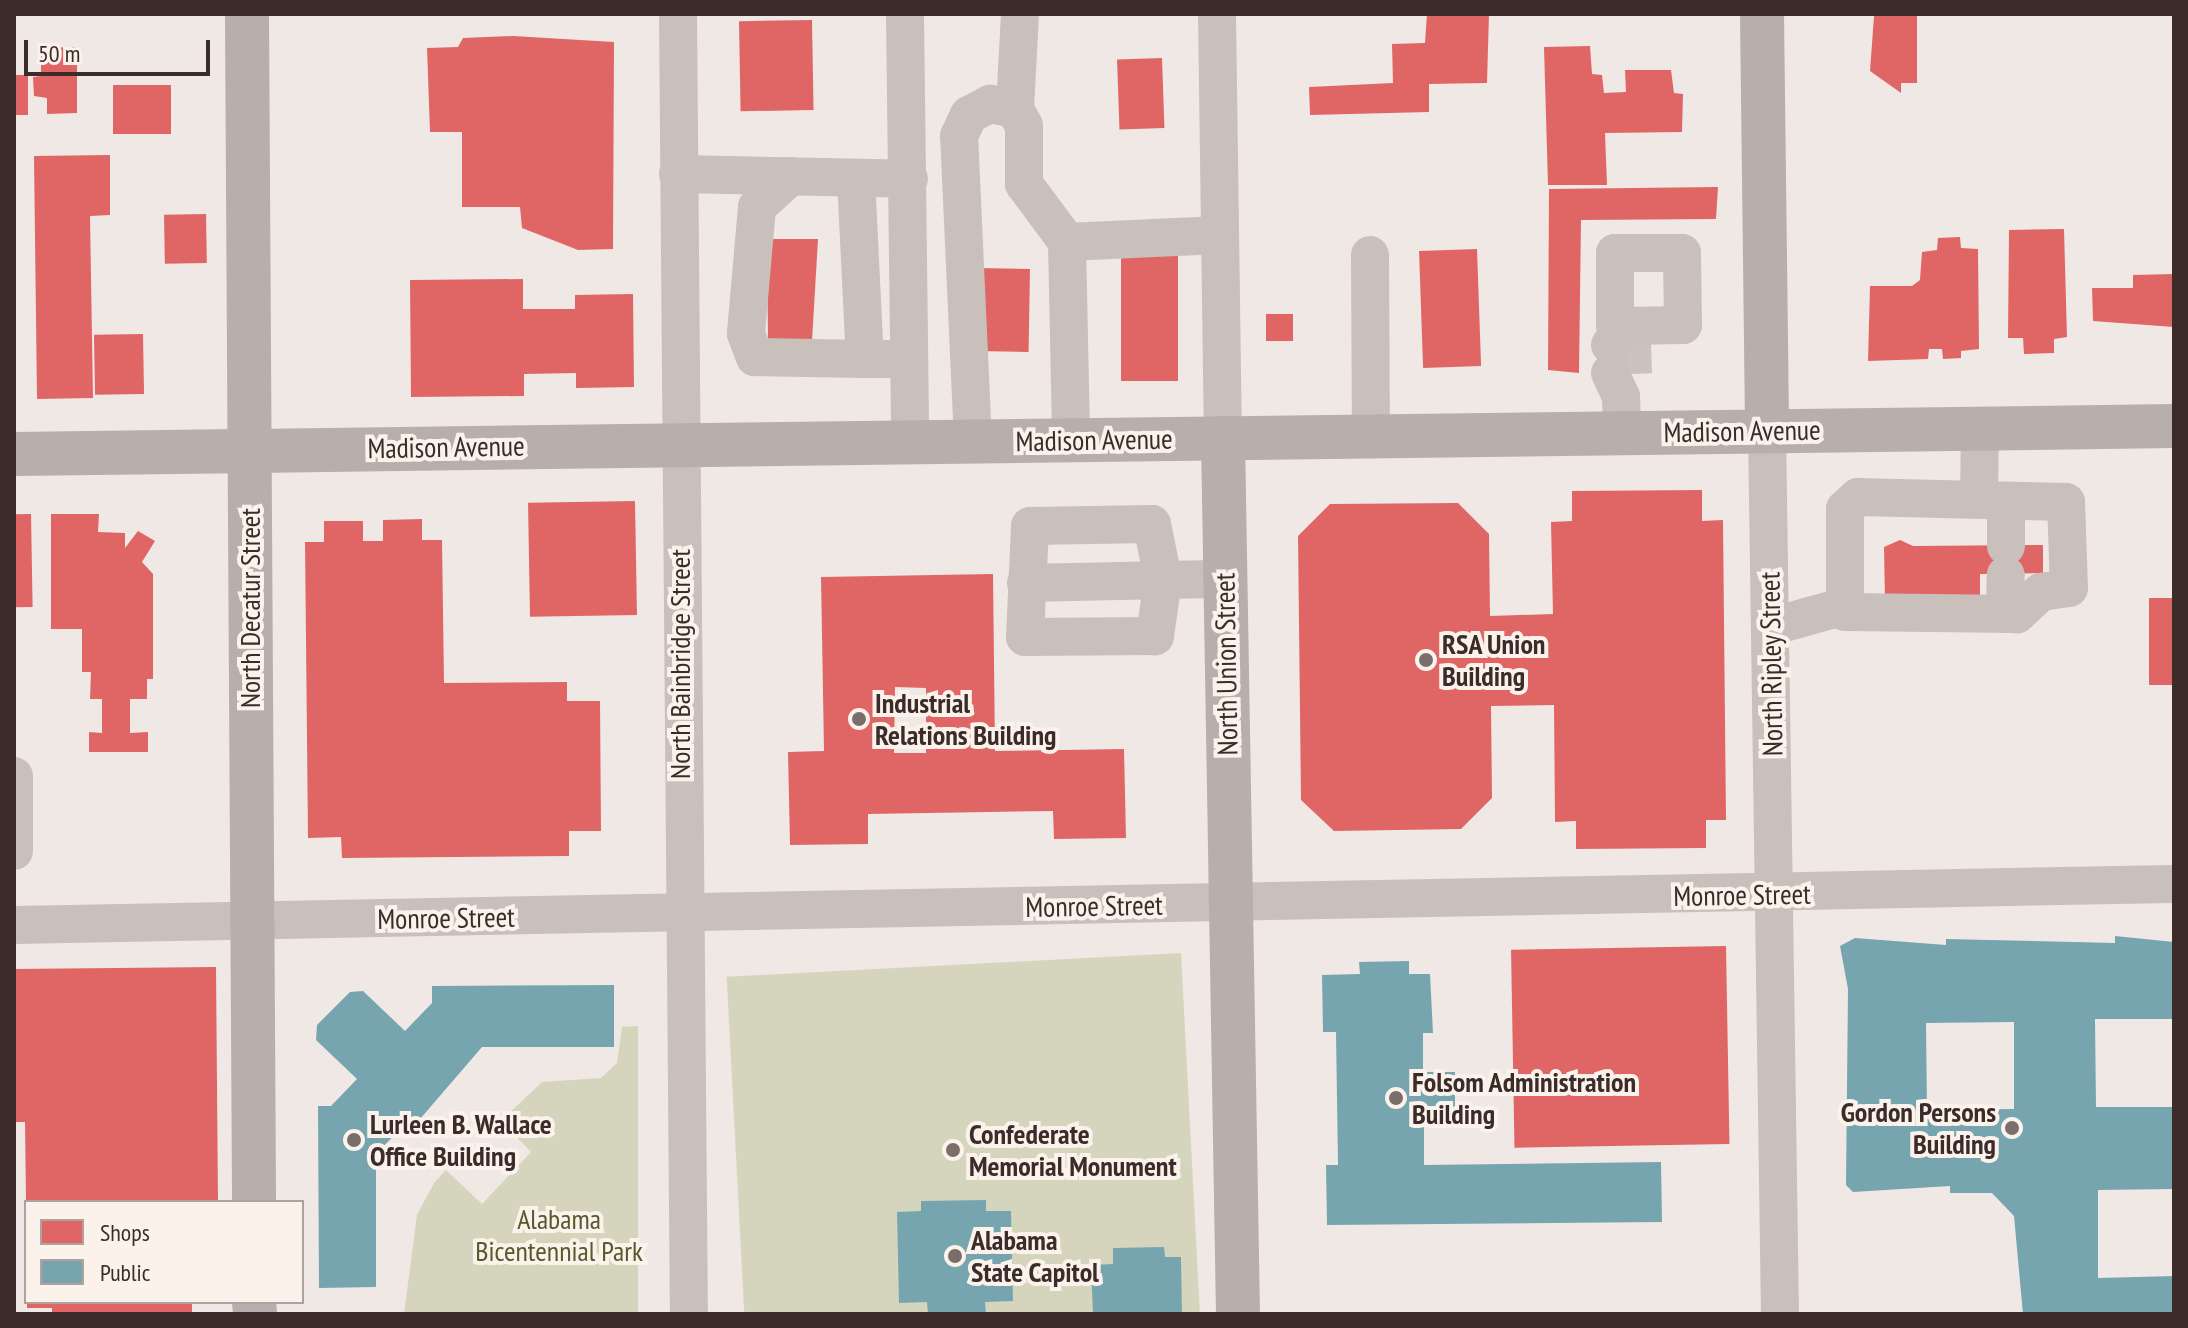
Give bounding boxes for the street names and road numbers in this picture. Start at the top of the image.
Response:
street label: Madison Avenue [1663,413,1821,449]
street label: Madison Avenue [1015,422,1173,458]
street label: Madison Avenue [367,429,525,465]
street label: North Decatur Street [233,508,267,708]
street label: North Bainbridge Street [663,549,697,779]
street label: North Ripley Street [1753,571,1789,757]
street label: North Union Street [1208,572,1244,756]
street label: Monroe Street [1673,877,1811,913]
street label: Monroe Street [1025,888,1163,924]
street label: Monroe Street [377,900,515,936]

